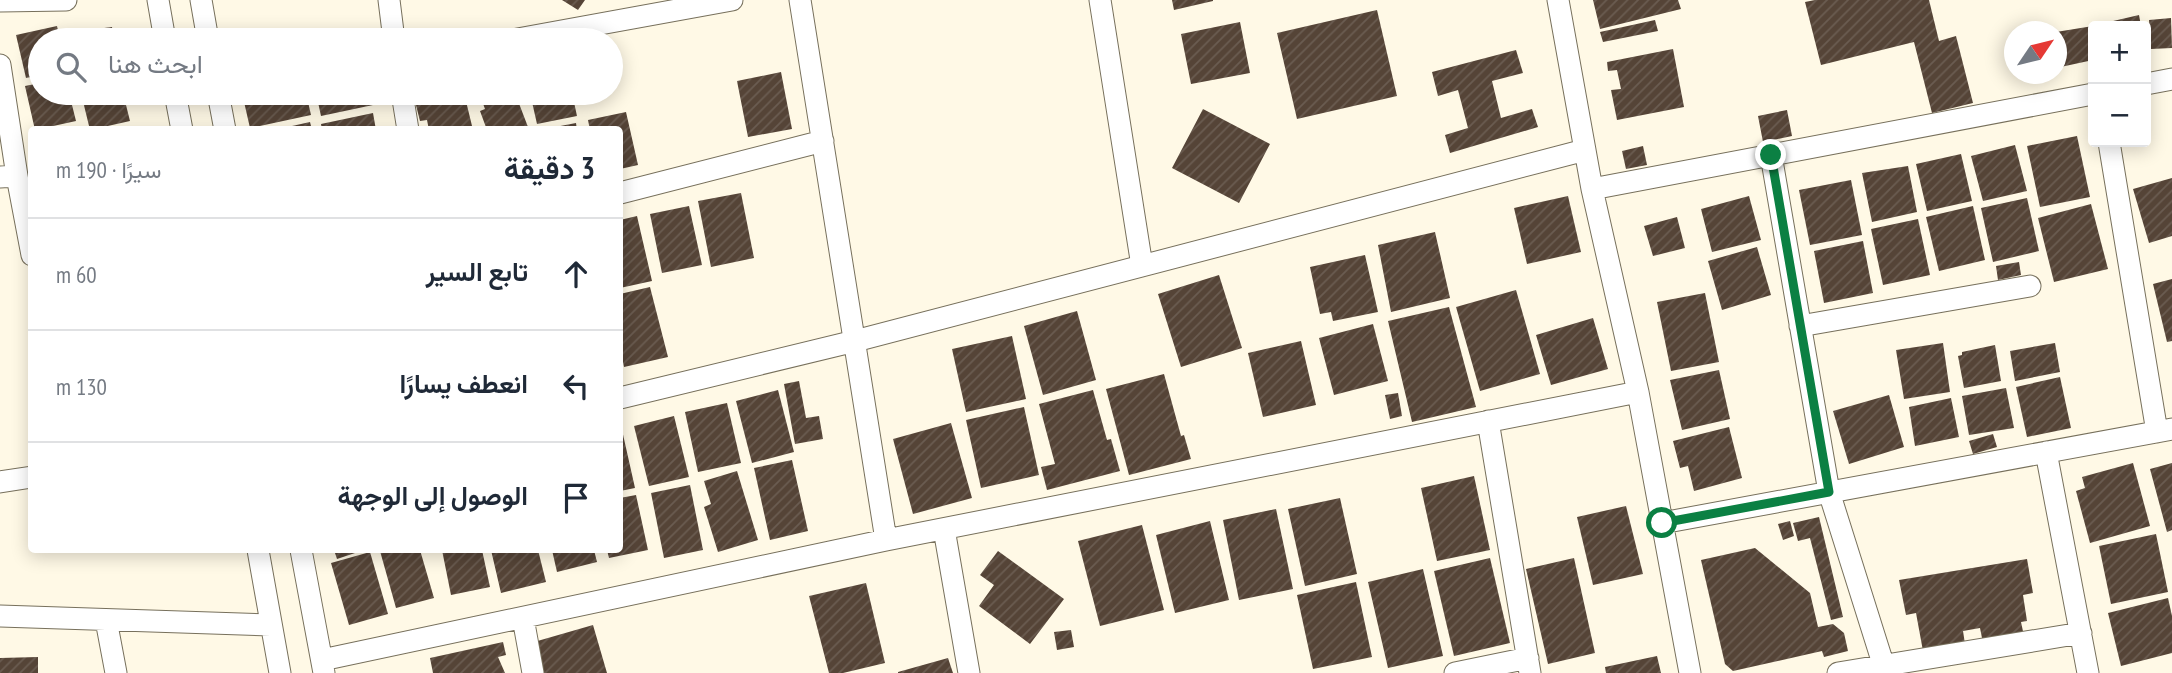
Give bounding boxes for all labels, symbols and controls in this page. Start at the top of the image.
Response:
north arrow [2004,21,2067,84]
map controls [2088,21,2151,147]
button: + [2088,21,2151,84]
search box [28,28,623,105]
text: ابحث هنا [108,47,203,80]
icon: search [52,48,90,86]
button: − [2088,84,2151,147]
route end [1755,139,1786,170]
text: 3 دقيقة [504,148,595,187]
text: سيرًا · 190 m [56,155,162,184]
text: تابع السير [426,255,528,288]
icon: ahead [557,255,595,293]
text: 60 m [56,260,97,289]
text: انعطف يسارًا [400,367,528,400]
icon: left [557,367,595,405]
text: 130 m [56,372,107,401]
text: الوصول إلى الوجهة [338,479,528,512]
icon: arrive [557,479,595,517]
route start [1646,507,1677,538]

